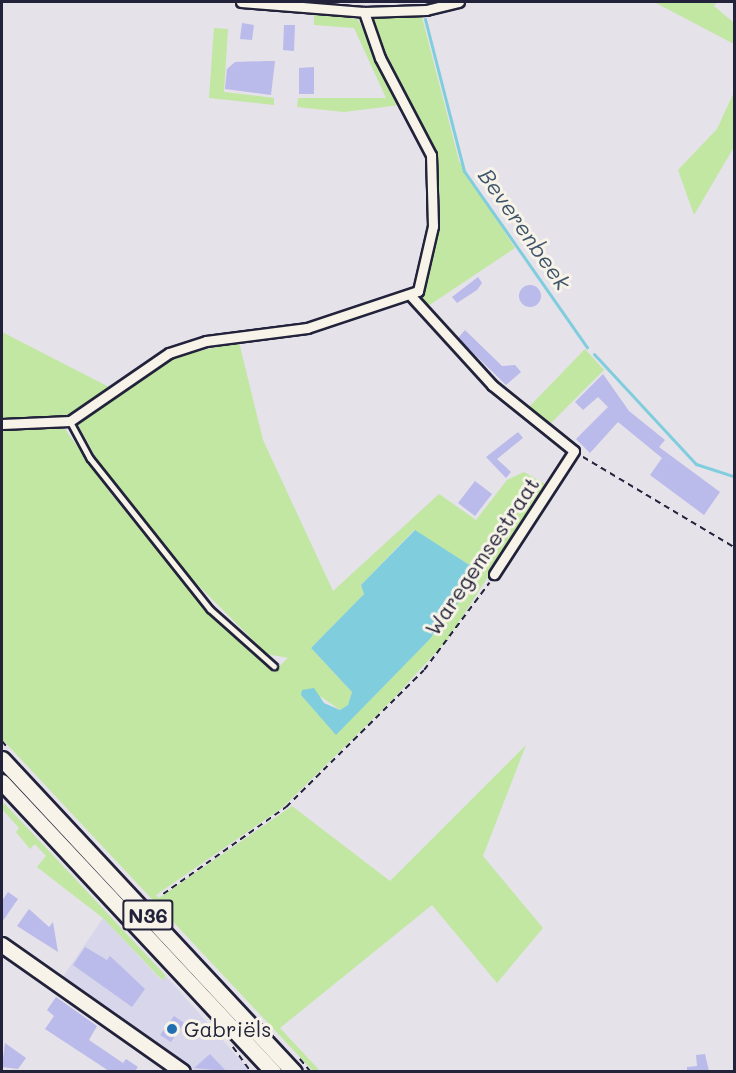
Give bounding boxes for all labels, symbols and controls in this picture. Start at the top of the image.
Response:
water label: Beverenbeek [473,163,577,295]
street label: Waregemsestraat [420,472,544,640]
road number: N36 [121,898,175,932]
place label: Gabriëls [184,1016,271,1042]
marker: Gabriëls [165,1022,179,1036]

